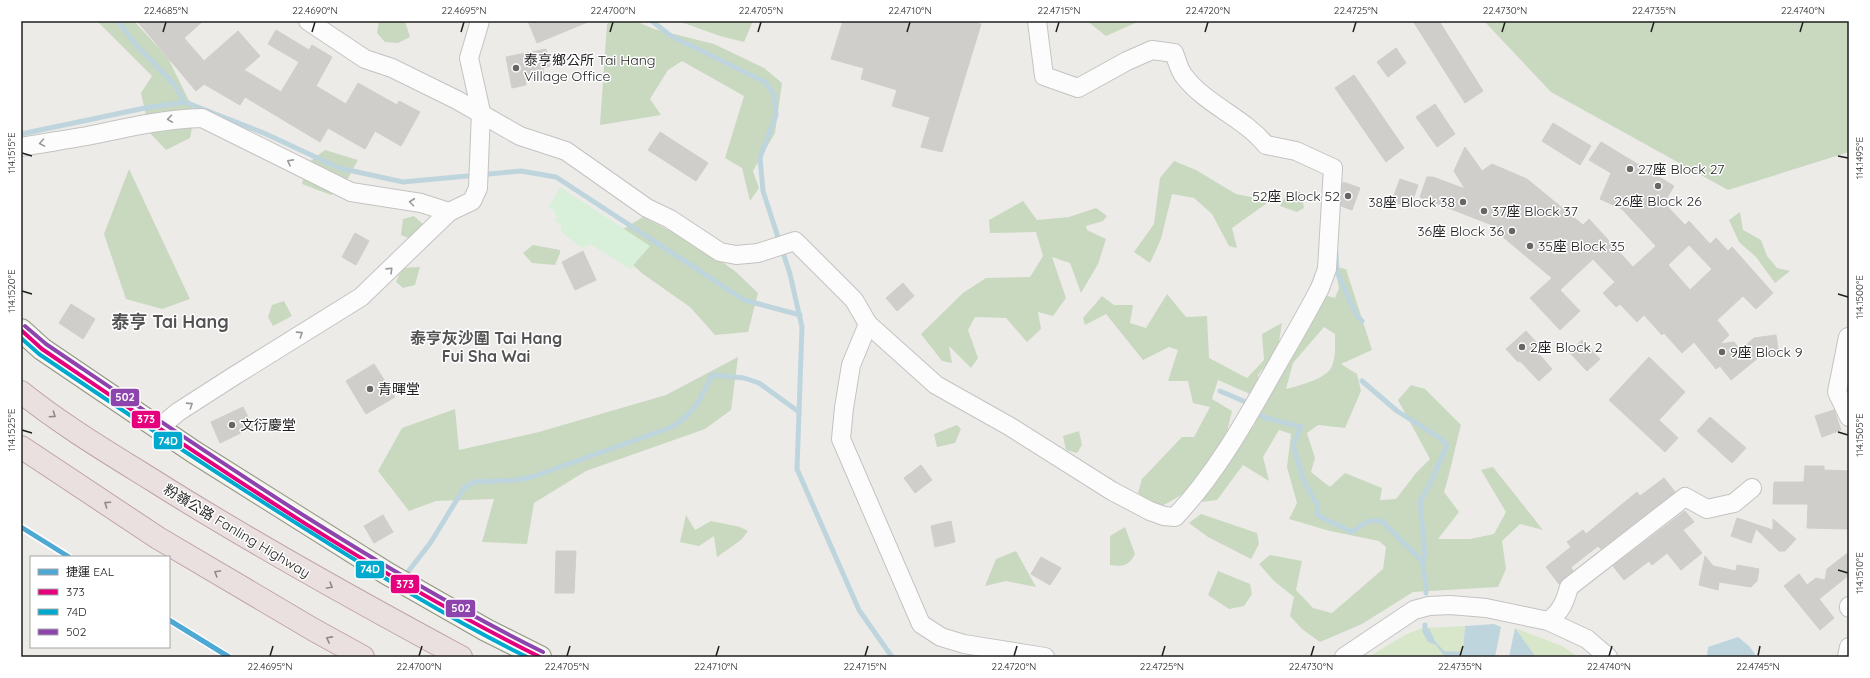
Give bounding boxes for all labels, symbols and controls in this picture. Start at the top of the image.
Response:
text: 22.4685°N [144,4,188,17]
text: 22.4690°N [292,4,338,17]
text: 22.4695°N [442,4,486,17]
text: 22.4700°N [590,4,636,17]
text: 22.4705°N [739,4,783,17]
text: 22.4710°N [888,4,932,17]
text: 22.4715°N [1038,4,1080,17]
text: 22.4720°N [1186,4,1230,17]
text: 22.4725°N [1334,4,1378,17]
text: 22.4730°N [1483,4,1527,17]
text: 22.4735°N [1632,4,1676,17]
text: 22.4740°N [1781,4,1825,17]
place label: 泰亨鄉公所 Tai Hang Village Office [524,51,656,85]
marker: 泰亨鄉公所 Tai Hang Village Office [511,63,521,73]
one-way arrow [167,115,173,123]
text: 114.1515°E [5,132,18,174]
text: 114.1495°E [1853,136,1866,179]
one-way arrow [39,138,46,147]
one-way arrow [287,159,294,166]
place label: 27座 Block 27 [1638,160,1724,178]
marker: 27座 Block 27 [1625,164,1635,174]
marker: 26座 Block 26 [1653,181,1663,191]
place label: 52座 Block 52 [1252,187,1340,205]
marker: 52座 Block 52 [1343,191,1353,201]
place label: 26座 Block 26 [1614,192,1702,210]
place label: 38座 Block 38 [1368,193,1455,211]
marker: 38座 Block 38 [1458,197,1468,207]
one-way arrow [409,198,415,207]
place label: 37座 Block 37 [1492,202,1578,220]
marker: 37座 Block 37 [1479,206,1489,216]
place label: 36座 Block 36 [1417,222,1504,240]
marker: 36座 Block 36 [1507,226,1517,236]
place label: 35座 Block 35 [1538,237,1625,255]
marker: 35座 Block 35 [1525,241,1535,251]
one-way arrow [385,267,393,275]
text: 114.1520°E [5,269,18,313]
text: 114.1500°E [1853,275,1866,319]
district label: 泰亨 Tai Hang [111,310,229,333]
district label: 泰亨灰沙圍 Tai Hang Fui Sha Wai [410,328,562,366]
one-way arrow [295,332,302,339]
place label: 2座 Block 2 [1530,338,1603,356]
marker: 2座 Block 2 [1517,342,1527,352]
place label: 9座 Block 9 [1730,343,1803,361]
marker: 9座 Block 9 [1717,347,1727,357]
place label: 青暉堂 [378,380,420,398]
marker: 青暉堂 [365,384,375,394]
line badge: 502 [110,388,140,407]
text: 502 [115,390,135,404]
one-way arrow [186,402,193,409]
text: 114.1525°E [5,408,18,452]
one-way arrow [48,410,55,417]
line badge: 373 [131,410,161,429]
text: 373 [137,412,155,426]
text: 114.1505°E [1853,413,1866,457]
place label: 文衍慶堂 [240,416,296,434]
marker: 文衍慶堂 [227,420,237,430]
line badge: 74D [153,431,183,450]
text: 74D [158,434,178,448]
street label: 粉嶺公路 Fanling Highway [160,480,314,582]
one-way arrow [104,502,111,509]
text: 114.1510°E [1853,552,1866,594]
legend [30,556,170,648]
line badge: 74D [355,560,385,579]
text: 74D [360,562,380,576]
text: 捷運 EAL [66,564,115,579]
one-way arrow [214,570,221,578]
line badge: 373 [390,574,420,594]
text: 373 [396,577,414,591]
one-way arrow [326,581,333,588]
text: 373 [66,584,85,599]
line badge: 502 [445,599,476,618]
text: 502 [451,601,471,615]
text: 74D [66,604,87,619]
text: 502 [66,624,87,639]
one-way arrow [326,636,333,643]
text: 22.4695°N [248,660,292,673]
text: 22.4700°N [396,660,442,673]
text: 22.4705°N [545,660,589,673]
text: 22.4710°N [694,660,738,673]
text: 22.4715°N [844,660,886,673]
text: 22.4720°N [992,660,1036,673]
text: 22.4725°N [1140,660,1184,673]
text: 22.4730°N [1289,660,1333,673]
text: 22.4735°N [1438,660,1482,673]
text: 22.4740°N [1587,660,1631,673]
text: 22.4745°N [1736,660,1780,673]

